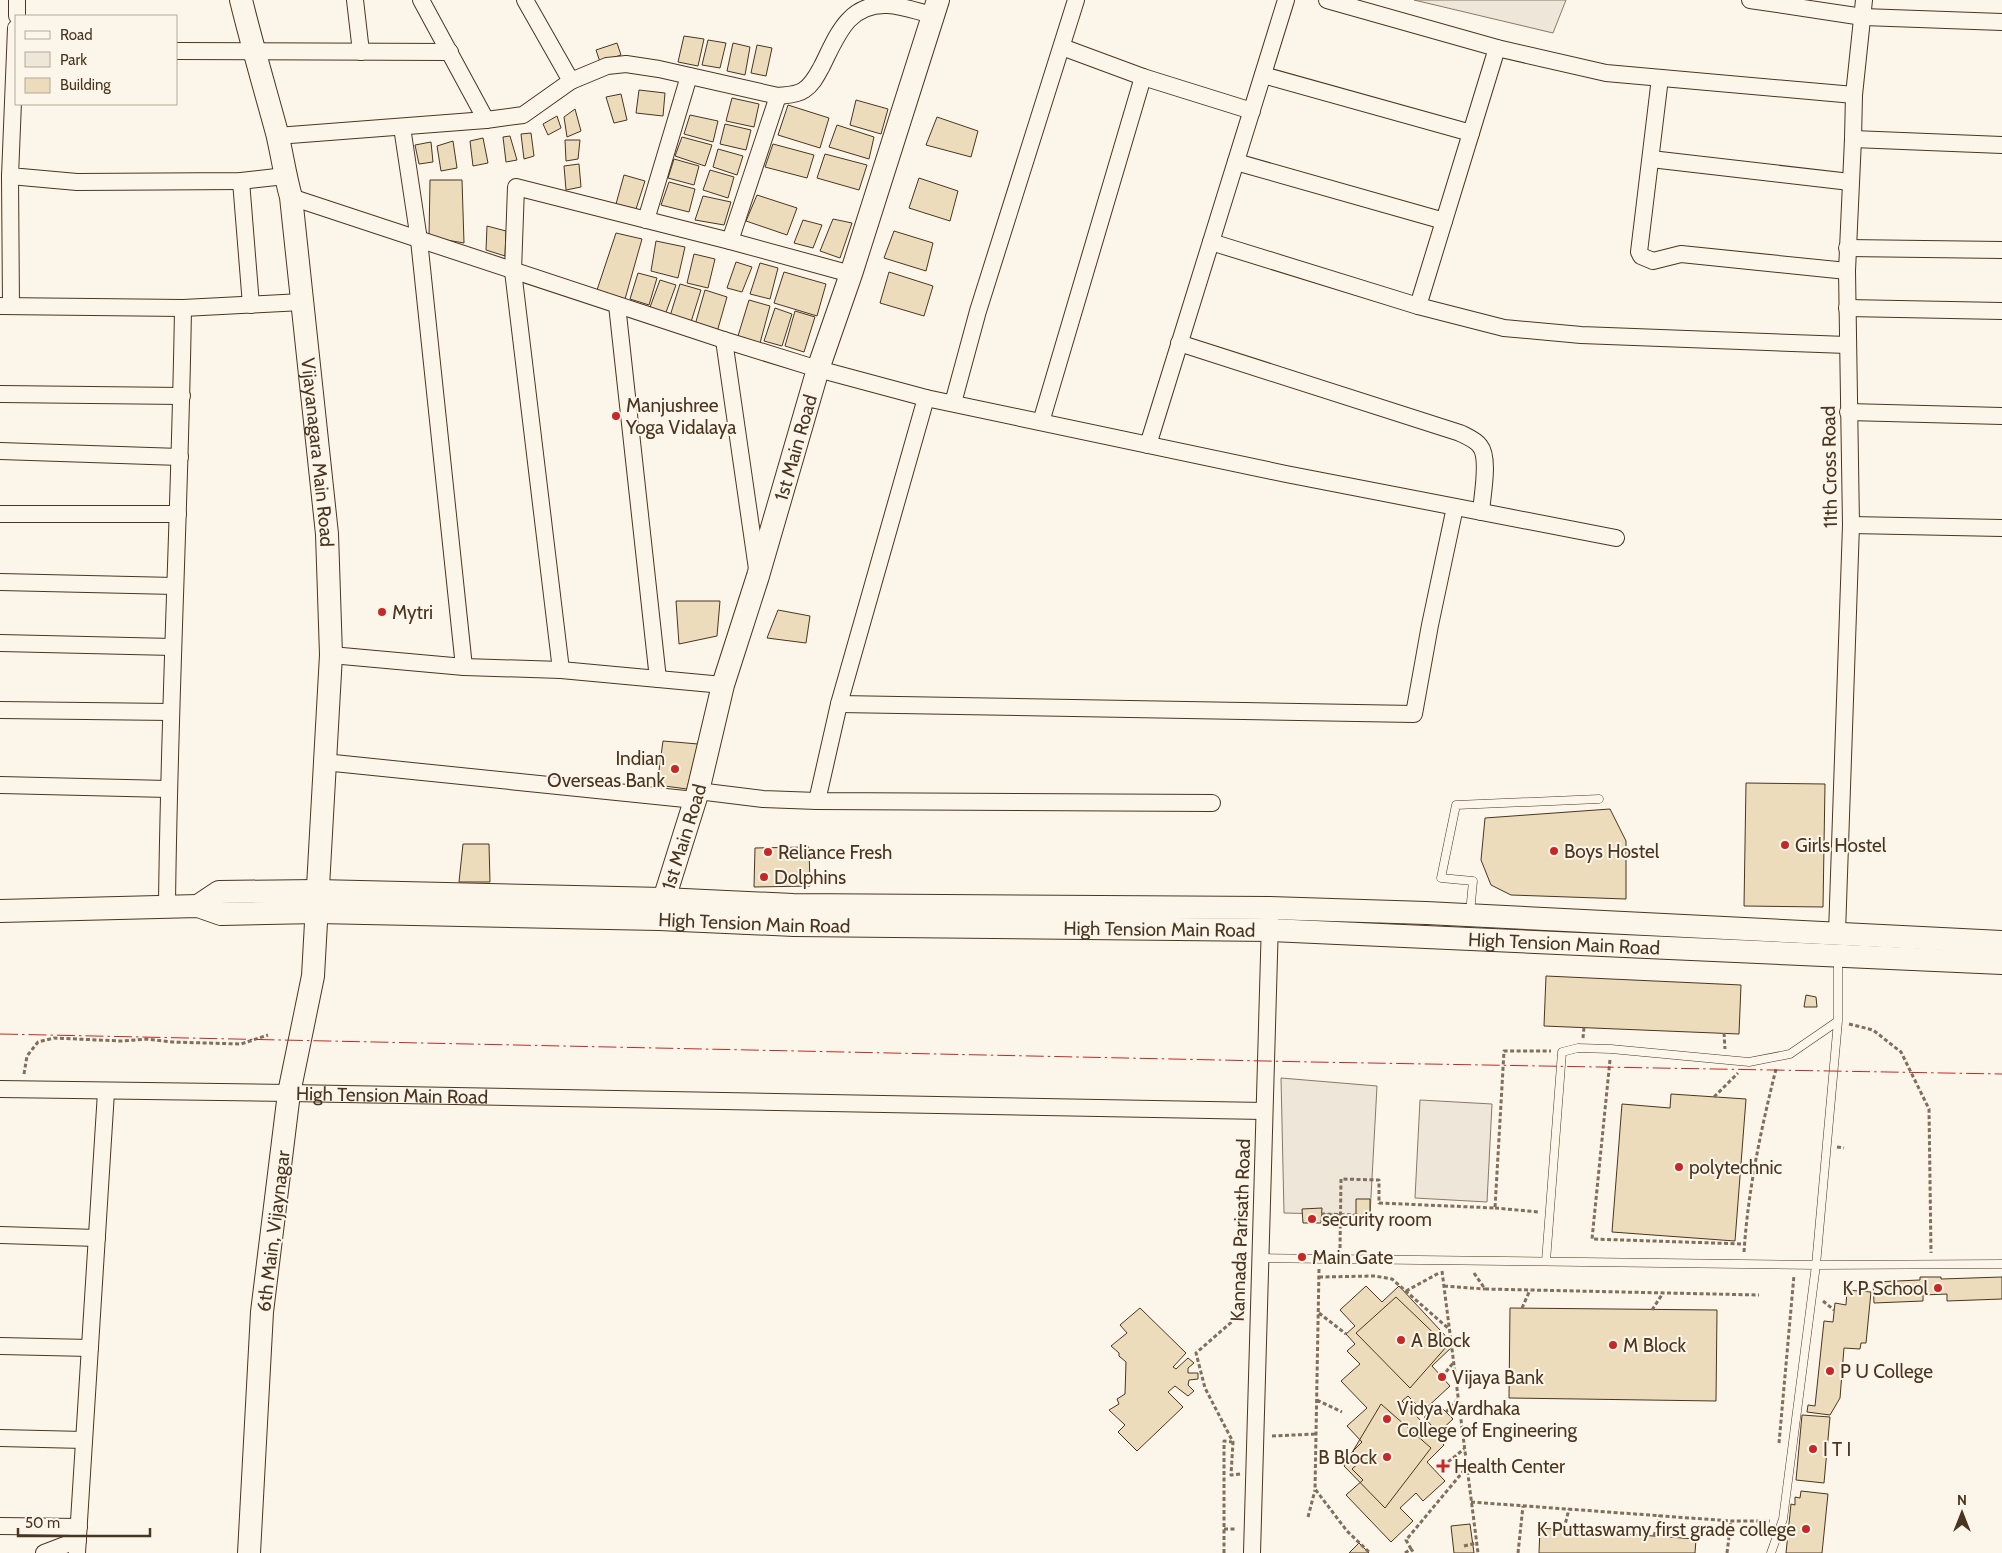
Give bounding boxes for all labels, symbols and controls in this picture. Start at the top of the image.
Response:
legend [15,15,178,105]
text: Road [60,26,93,44]
text: Park [60,51,87,69]
text: Building [60,76,111,94]
street label: Vijayanagara Main Road [296,357,338,547]
street label: 1st Main Road [769,392,822,503]
place label: Manjushree Yoga Vidalaya [625,394,736,439]
street label: 11th Cross Road [1817,406,1842,528]
marker: Manjushree Yoga Vidalaya [610,410,622,422]
place label: Mytri [392,601,433,624]
marker: Mytri [376,606,388,618]
place label: Indian Overseas Bank [547,747,665,792]
marker: Indian Overseas Bank [669,763,681,775]
street label: 1st Main Road [657,782,711,892]
place label: Girls Hostel [1795,834,1887,857]
marker: Girls Hostel [1779,839,1791,851]
place label: Boys Hostel [1564,840,1660,863]
place label: Reliance Fresh [778,841,892,864]
marker: Boys Hostel [1548,845,1560,857]
marker: Reliance Fresh [762,846,774,858]
place label: Dolphins [774,866,846,889]
marker: Dolphins [758,871,770,883]
street label: High Tension Main Road [658,908,851,938]
street label: High Tension Main Road [1063,917,1256,942]
street label: High Tension Main Road [1467,928,1661,960]
street label: High Tension Main Road [296,1082,488,1109]
street label: Kannada Parisath Road [1226,1138,1255,1322]
street label: 6th Main, Vijaynagar [252,1149,295,1313]
place label: polytechnic [1689,1156,1783,1179]
marker: polytechnic [1673,1161,1685,1173]
place label: security room [1322,1208,1432,1231]
marker: security room [1306,1213,1318,1225]
place label: Main Gate [1312,1246,1393,1269]
marker: Main Gate [1296,1251,1308,1263]
place label: K P School [1842,1277,1929,1300]
marker: K P School [1932,1282,1944,1294]
place label: A Block [1411,1329,1471,1352]
marker: A Block [1395,1334,1407,1346]
place label: M Block [1623,1334,1686,1357]
marker: M Block [1607,1339,1619,1351]
place label: P U College [1840,1360,1933,1383]
marker: P U College [1824,1365,1836,1377]
place label: Vijaya Bank [1452,1366,1544,1389]
marker: Vijaya Bank [1436,1371,1448,1383]
place label: Vidya Vardhaka College of Engineering [1397,1397,1577,1442]
marker: Vidya Vardhaka College of Engineering [1381,1413,1393,1425]
place label: I T I [1823,1438,1851,1461]
marker: I T I [1807,1443,1819,1455]
place label: B Block [1318,1446,1377,1469]
marker: B Block [1381,1451,1393,1463]
place label: Health Center [1454,1455,1565,1478]
marker: Health Center [1436,1459,1450,1473]
north arrow [1937,1488,1987,1538]
text: N [1957,1491,1967,1509]
scale bar [18,1506,150,1538]
text: 50 m [25,1514,60,1532]
place label: K Puttaswamy first grade college [1537,1518,1796,1541]
marker: K Puttaswamy first grade college [1800,1523,1812,1535]

